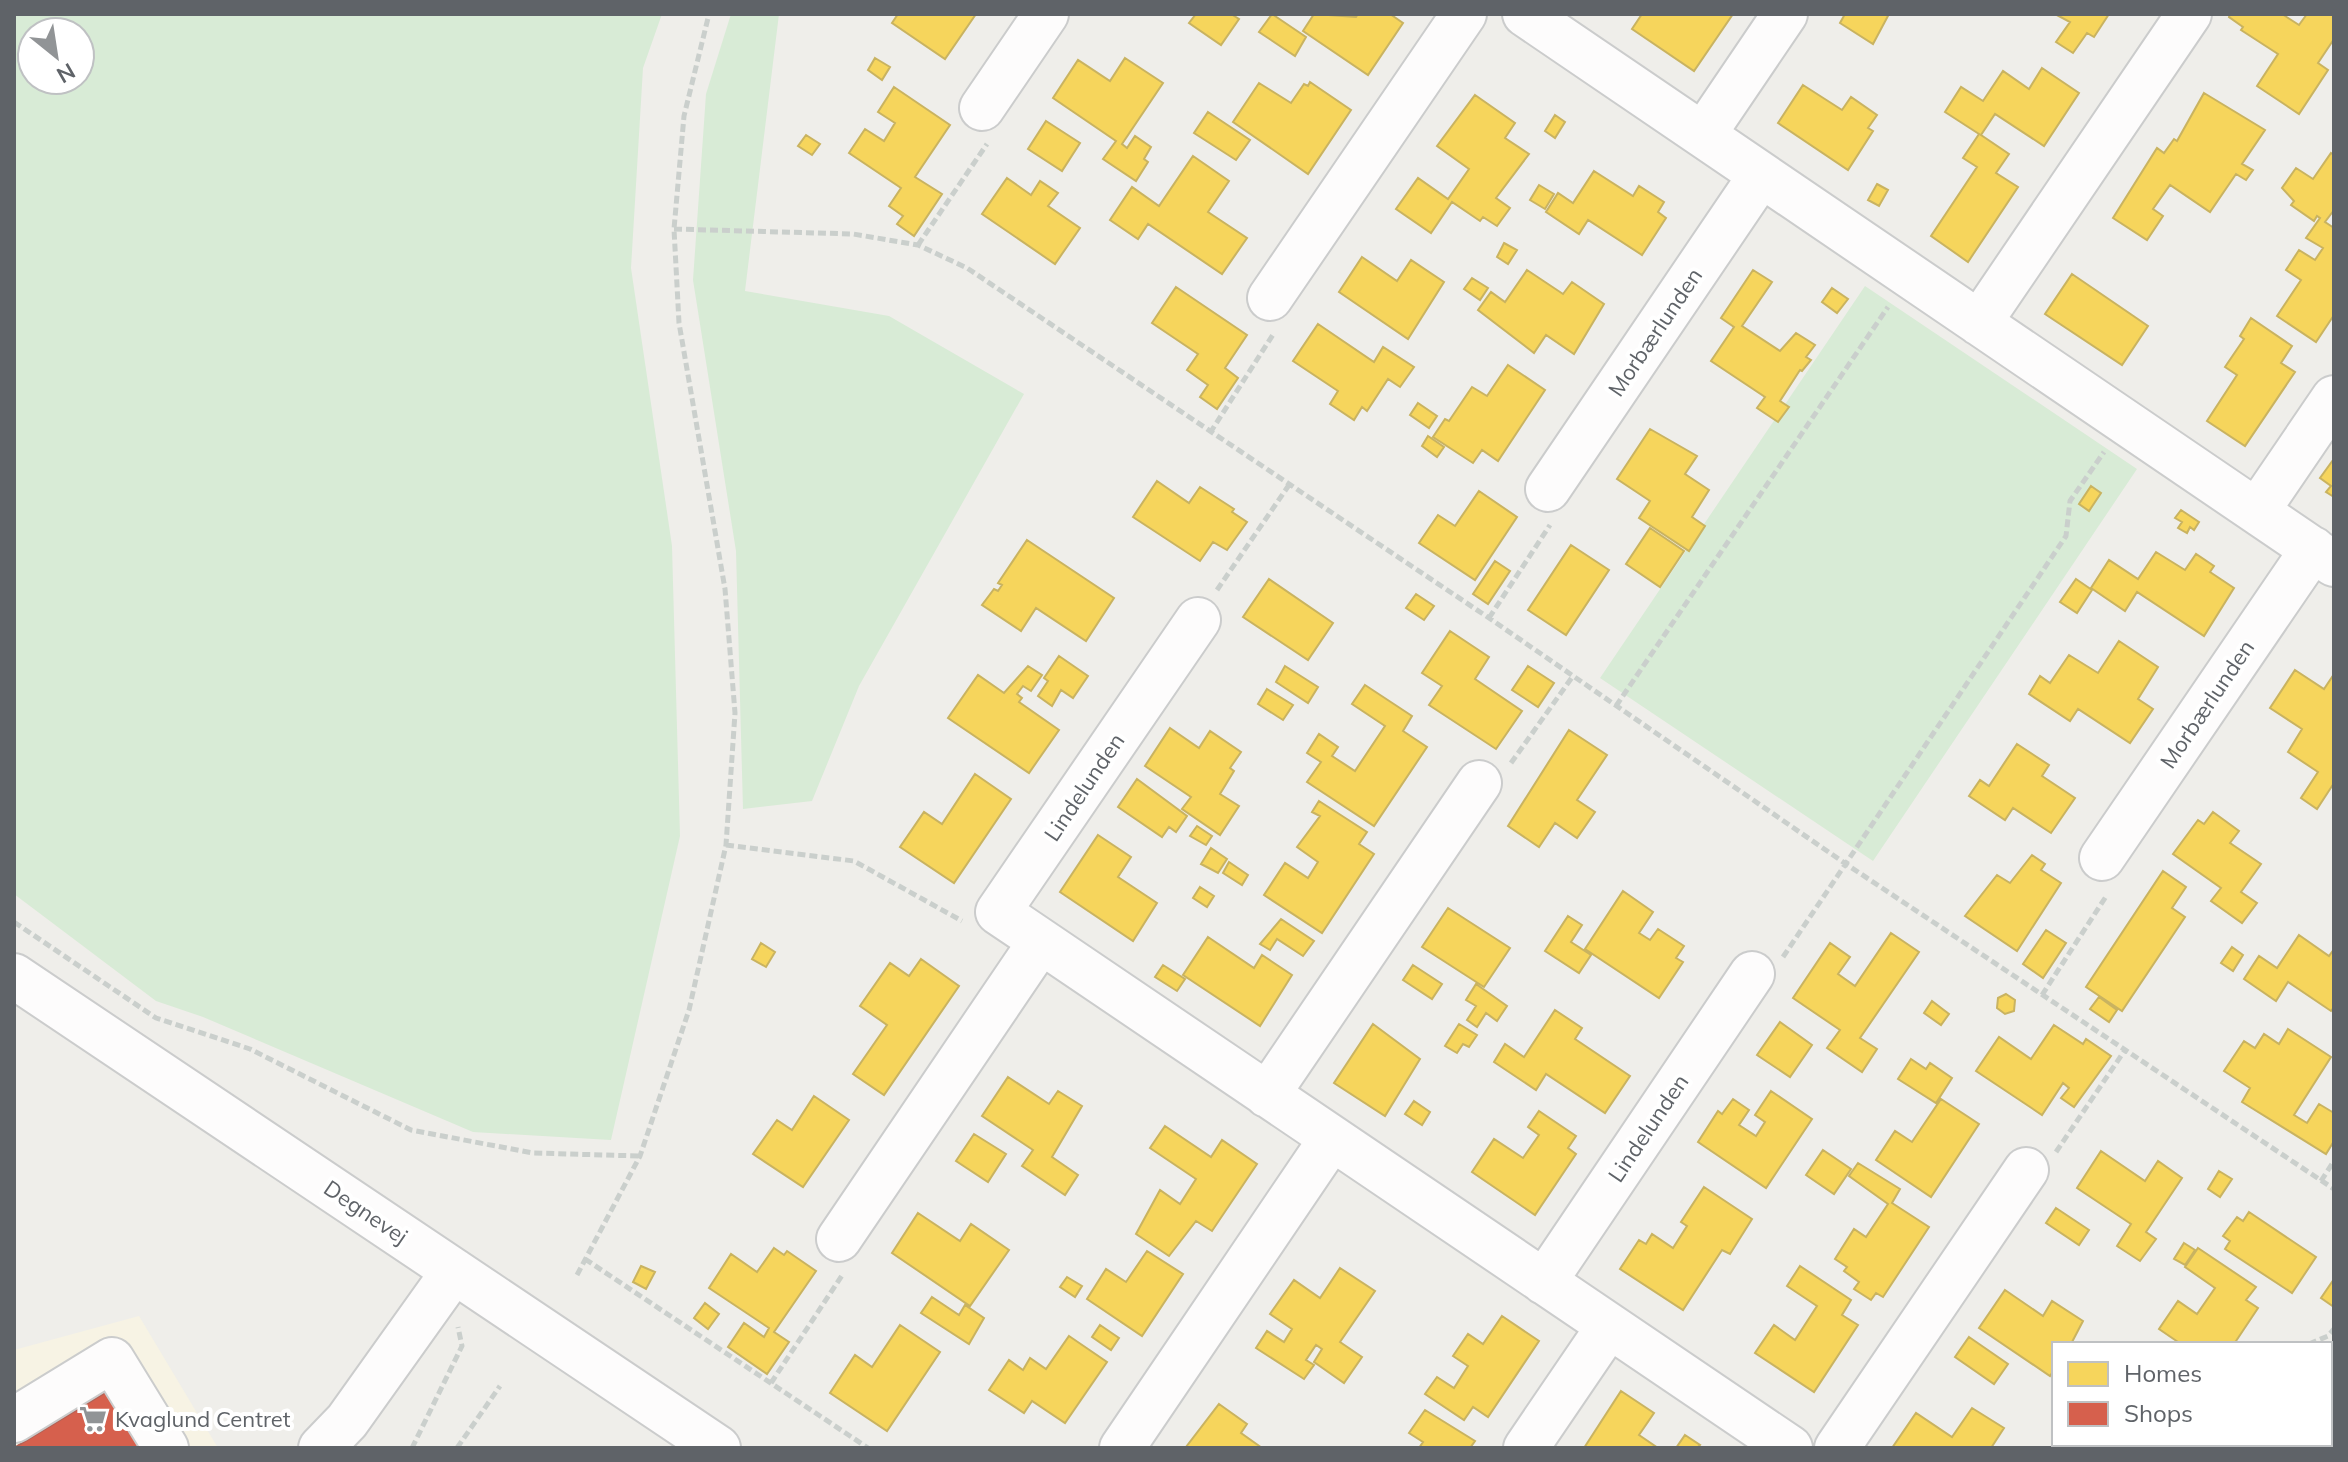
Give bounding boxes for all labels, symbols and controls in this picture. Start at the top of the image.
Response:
north arrow [16,16,96,96]
text: N [52,57,80,90]
street label: Morbærlunden [1602,262,1708,402]
street label: Morbærlunden [2154,634,2260,774]
street label: Lindelunden [1038,728,1130,846]
street label: Lindelunden [1602,1069,1694,1187]
street label: Degnevej [319,1174,413,1250]
legend [2052,1342,2332,1446]
text: Homes [2124,1358,2202,1388]
text: Shops [2124,1398,2193,1428]
supermarket icon: Kvaglund Centret [78,1404,108,1434]
place label: Kvaglund Centret [115,1405,291,1433]

